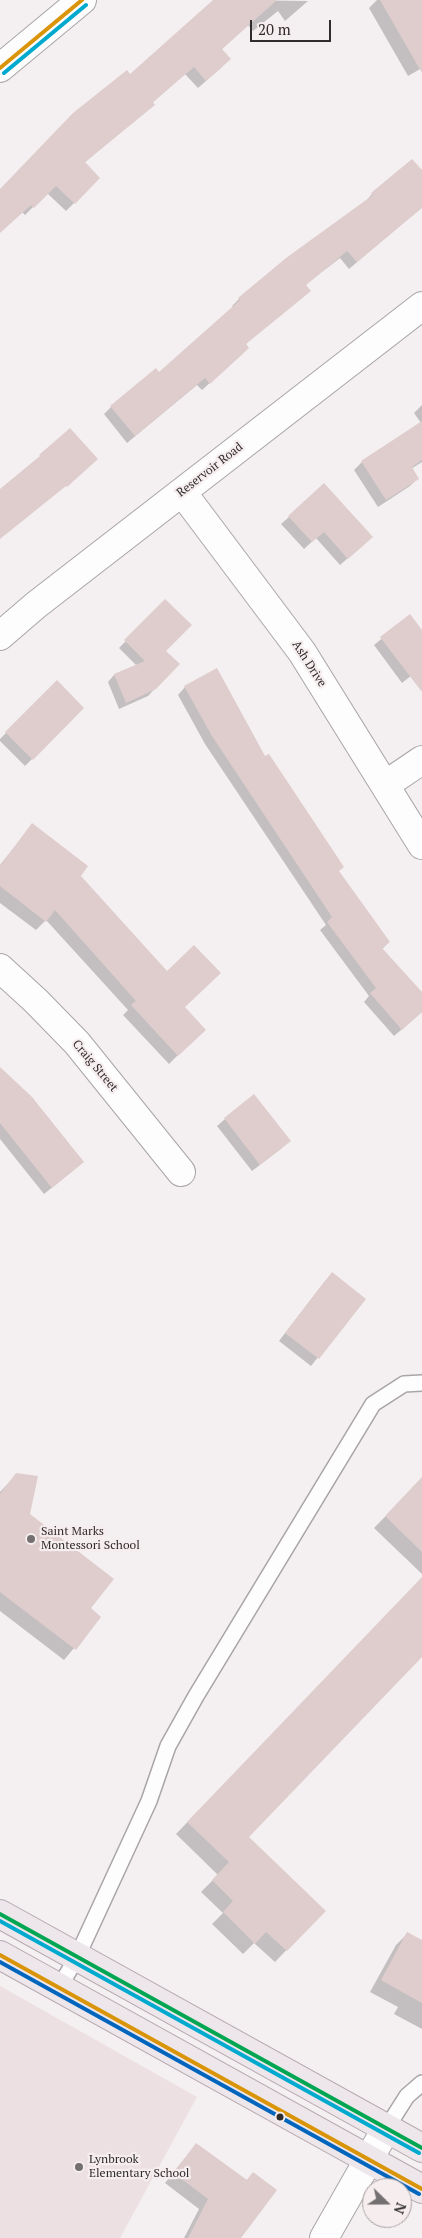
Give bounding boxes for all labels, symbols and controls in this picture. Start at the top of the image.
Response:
scale bar [252,10,333,42]
text: 20 m [258,19,291,39]
street label: Reservoir Road [174,440,246,500]
street label: Ash Drive [289,638,329,690]
street label: Craig Street [69,1037,121,1095]
place label: Saint Marks Montessori School [41,1525,140,1553]
marker: Saint Marks Montessori School [25,1533,37,1545]
unlabelled marker [275,2112,285,2122]
place label: Lynbrook Elementary School [89,2153,189,2181]
marker: Lynbrook Elementary School [73,2161,85,2173]
north arrow [362,2178,412,2228]
text: N [390,2200,411,2217]

